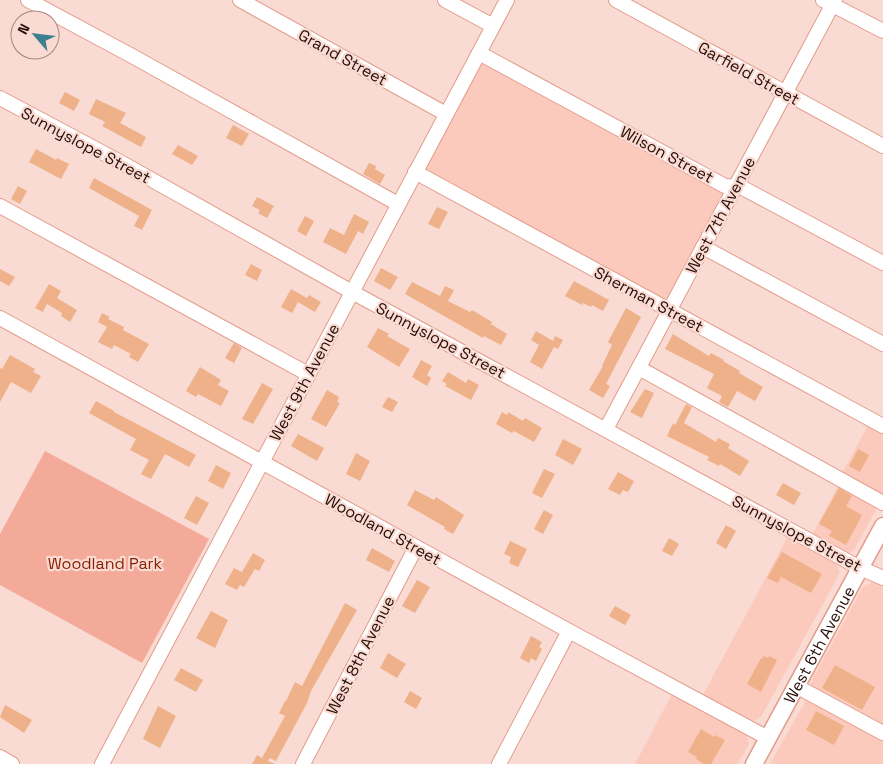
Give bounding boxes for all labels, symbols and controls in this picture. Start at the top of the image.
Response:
north arrow [10,10,60,60]
text: N [13,21,34,37]
street label: Grand Street [295,24,391,91]
street label: Garfield Street [694,37,803,110]
street label: Sunnyslope Street [17,102,154,188]
street label: Wilson Street [616,121,717,188]
street label: West 7th Avenue [681,153,760,277]
street label: Sherman Street [590,262,707,337]
street label: Sunnyslope Street [372,297,509,383]
street label: West 9th Avenue [265,320,344,445]
street label: Woodland Street [321,489,445,570]
street label: Sunnyslope Street [728,490,865,576]
park label: Woodland Park [48,553,163,574]
street label: West 6th Avenue [779,582,860,707]
street label: West 8th Avenue [321,592,399,718]

